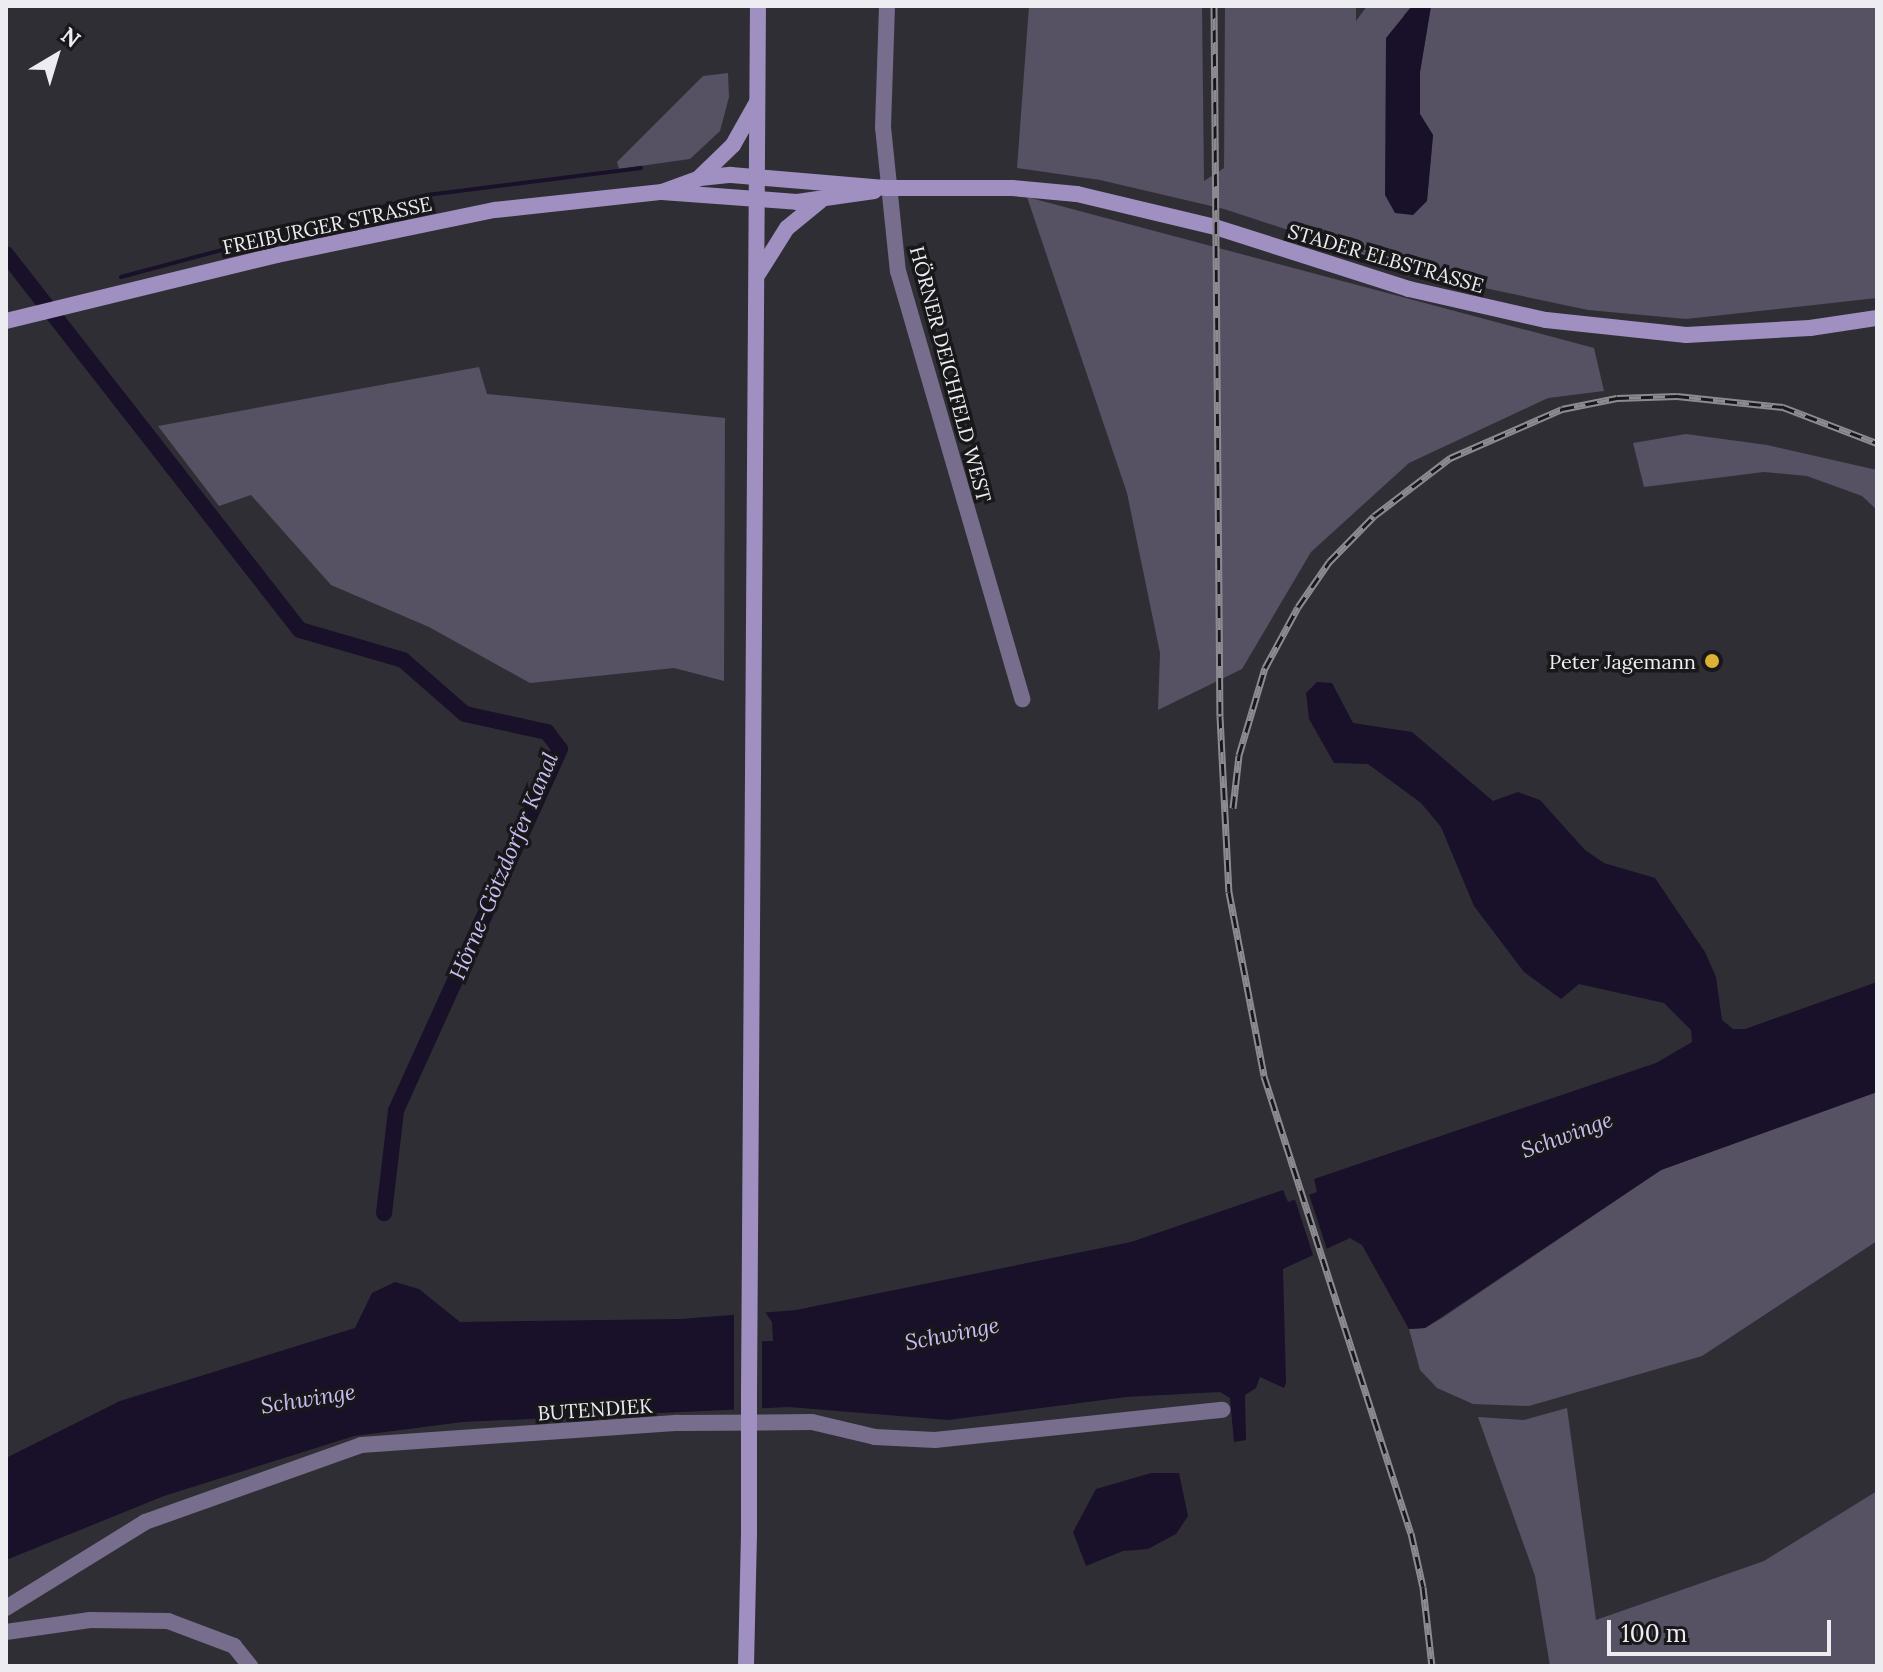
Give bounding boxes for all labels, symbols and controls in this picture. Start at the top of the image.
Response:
north arrow [16,16,96,96]
text: N [55,21,86,53]
street label: FREIBURGER STRASSE [220,191,434,259]
street label: STADER ELBSTRASSE [1285,219,1487,297]
street label: HÖRNER DEICHFELD WEST [905,243,997,505]
place label: Peter Jagemann [1549,649,1696,673]
marker: Peter Jagemann [1703,652,1721,670]
water label: Hörne-Götzdorfer Kanal [444,748,564,984]
water label: Schwinge [1518,1106,1616,1164]
water label: Schwinge [903,1312,1001,1356]
water label: Schwinge [259,1378,357,1420]
street label: BUTENDIEK [537,1393,653,1425]
scale bar [1611,1604,1835,1654]
text: 100 m [1621,1618,1687,1649]

